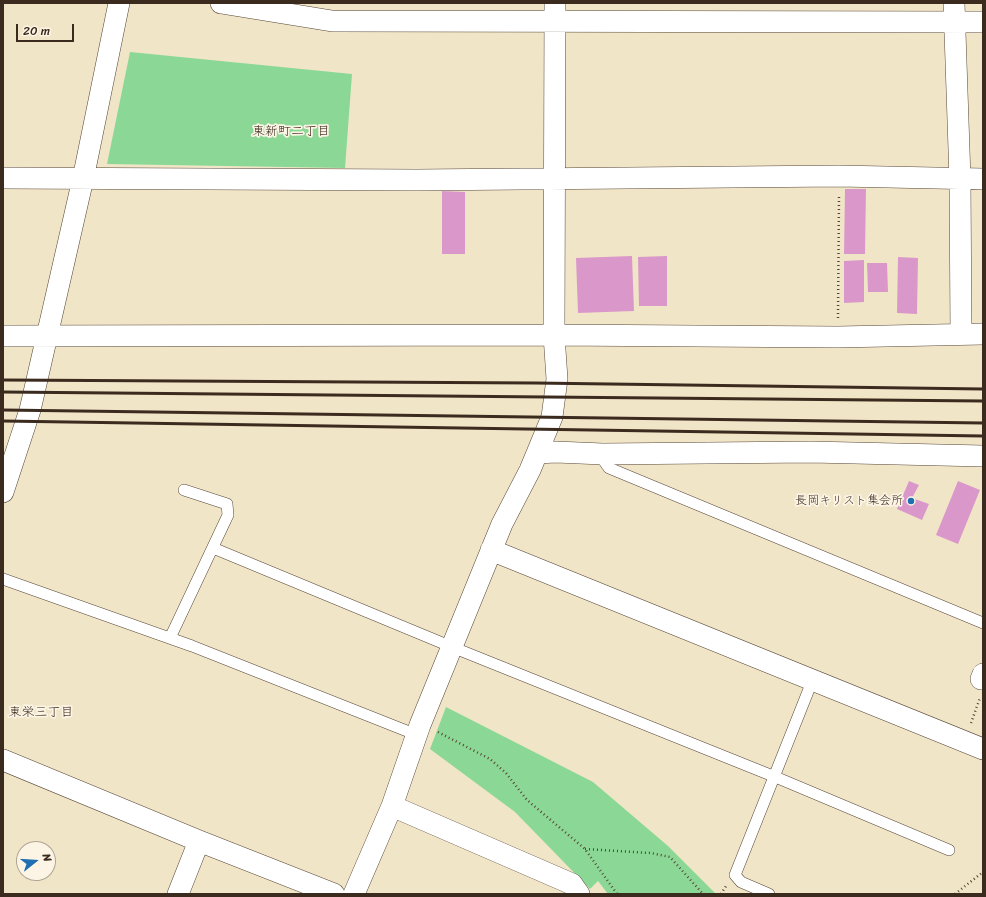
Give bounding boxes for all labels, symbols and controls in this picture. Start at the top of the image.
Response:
scale bar [18,16,76,42]
text: 20 m [23,20,50,42]
district label: 東新町二丁目 [252,124,330,140]
place label: 長岡キリスト集会所 [795,494,903,508]
marker: 長岡キリスト集会所 [906,496,916,506]
district label: 東栄三丁目 [9,705,73,721]
north arrow [16,841,56,881]
text: N [37,851,57,864]

